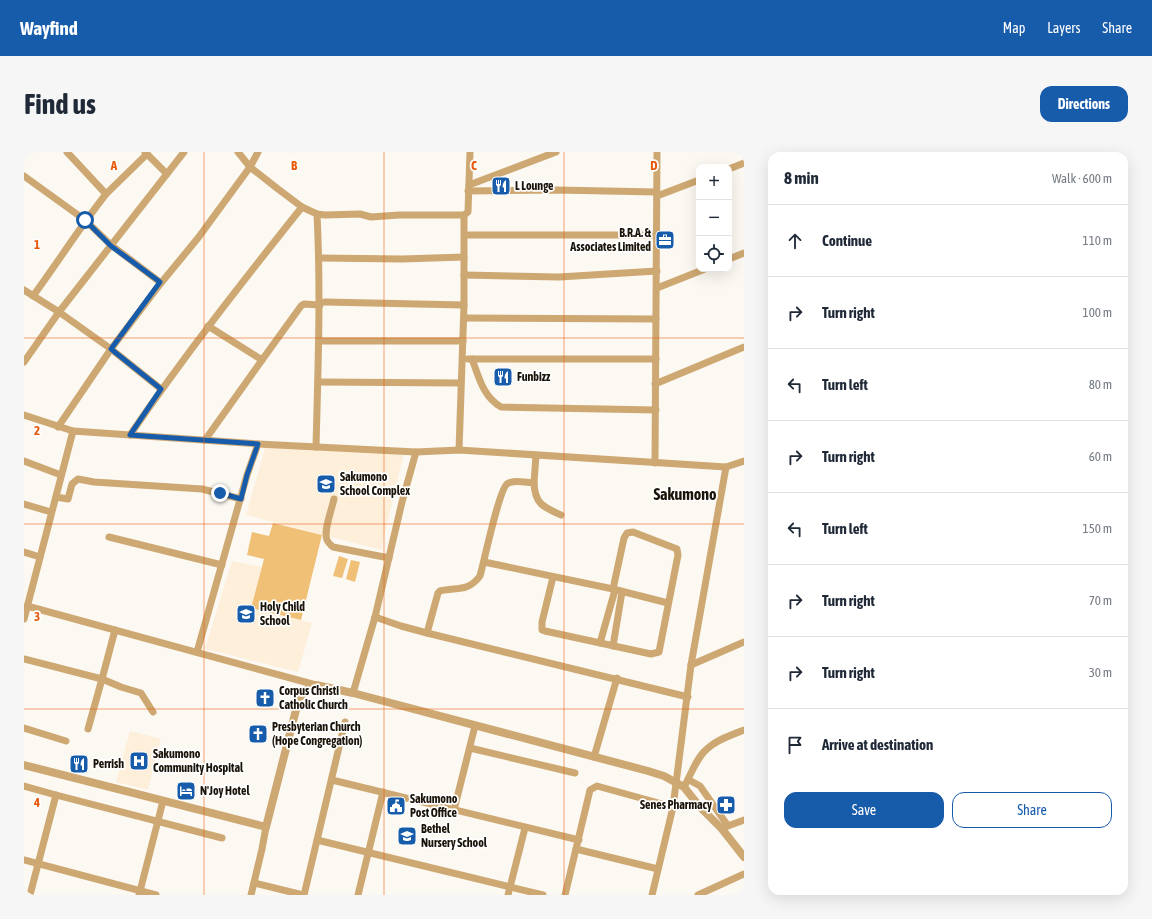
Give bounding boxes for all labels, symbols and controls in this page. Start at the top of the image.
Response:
text: Wayfind [20,17,78,39]
text: Map [1003,20,1025,36]
text: Layers [1047,20,1080,36]
text: Share [1102,20,1132,36]
button: Directions [1040,86,1128,122]
text: Find us [24,88,96,120]
text: A [110,158,118,173]
text: B [291,158,298,173]
text: C [471,158,477,173]
text: D [650,158,658,173]
map controls [696,164,732,272]
button: + [696,164,732,200]
text: 8 min [784,168,819,188]
text: Walk · 600 m [1052,171,1112,186]
restaurant icon: L Lounge [490,175,512,197]
place label: L Lounge [515,179,554,193]
button: − [696,200,732,236]
route start [76,211,94,229]
place label: B.R.A. & Associates Limited [569,226,652,254]
office icon: B.R.A. & Associates Limited [654,229,676,251]
icon: ahead [784,230,806,252]
text: Continue [822,232,872,249]
text: 110 m [1083,233,1112,248]
button: locate [696,236,732,272]
text: 1 [34,237,40,252]
icon: right [784,302,806,324]
text: Turn right [822,304,875,321]
text: 100 m [1083,305,1112,320]
restaurant icon: Funbizz [492,366,514,388]
place label: Funbizz [517,370,551,384]
icon: left [784,374,806,396]
text: Turn left [822,376,868,393]
text: 80 m [1089,377,1112,392]
text: 2 [34,423,40,438]
icon: right [784,446,806,468]
text: Turn right [822,448,875,465]
text: 60 m [1089,449,1112,464]
place label: Sakumono School Complex [340,470,410,498]
school or university icon: Sakumono School Complex [315,473,337,495]
route end [211,484,229,502]
district label: Sakumono [653,485,717,503]
icon: left [784,518,806,540]
text: Turn left [822,520,868,537]
text: 150 m [1083,521,1112,536]
icon: right [784,590,806,612]
text: Turn right [822,592,875,609]
text: 70 m [1089,593,1112,608]
place label: Holy Child School [260,600,305,628]
school or university icon: Holy Child School [235,603,257,625]
text: 3 [34,609,40,624]
icon: right [784,662,806,684]
text: Turn right [822,664,875,681]
text: 30 m [1089,665,1112,680]
place label: Corpus Christi Catholic Church [279,684,348,712]
church icon: Corpus Christi Catholic Church [254,687,276,709]
place label: Presbyterian Church (Hope Congregation) [272,720,362,748]
church icon: Presbyterian Church (Hope Congregation) [247,723,269,745]
icon: arrive [784,734,806,756]
text: Arrive at destination [822,736,933,753]
place label: Sakumono Community Hospital [153,747,244,775]
hospital icon: Sakumono Community Hospital [128,750,150,772]
restaurant icon: Perrish [68,753,90,775]
place label: Perrish [93,757,124,771]
hotel icon: N'Joy Hotel [175,780,197,802]
place label: N'Joy Hotel [200,784,250,798]
place label: Sakumono Post Office [410,792,458,820]
button: Save [784,792,944,828]
button: Share [952,792,1112,828]
pharmacy icon: Senes Pharmacy [715,794,737,816]
text: 4 [33,795,40,810]
public building icon: Sakumono Post Office [385,795,407,817]
place label: Senes Pharmacy [640,798,712,812]
place label: Bethel Nursery School [421,822,488,850]
school or university icon: Bethel Nursery School [396,825,418,847]

